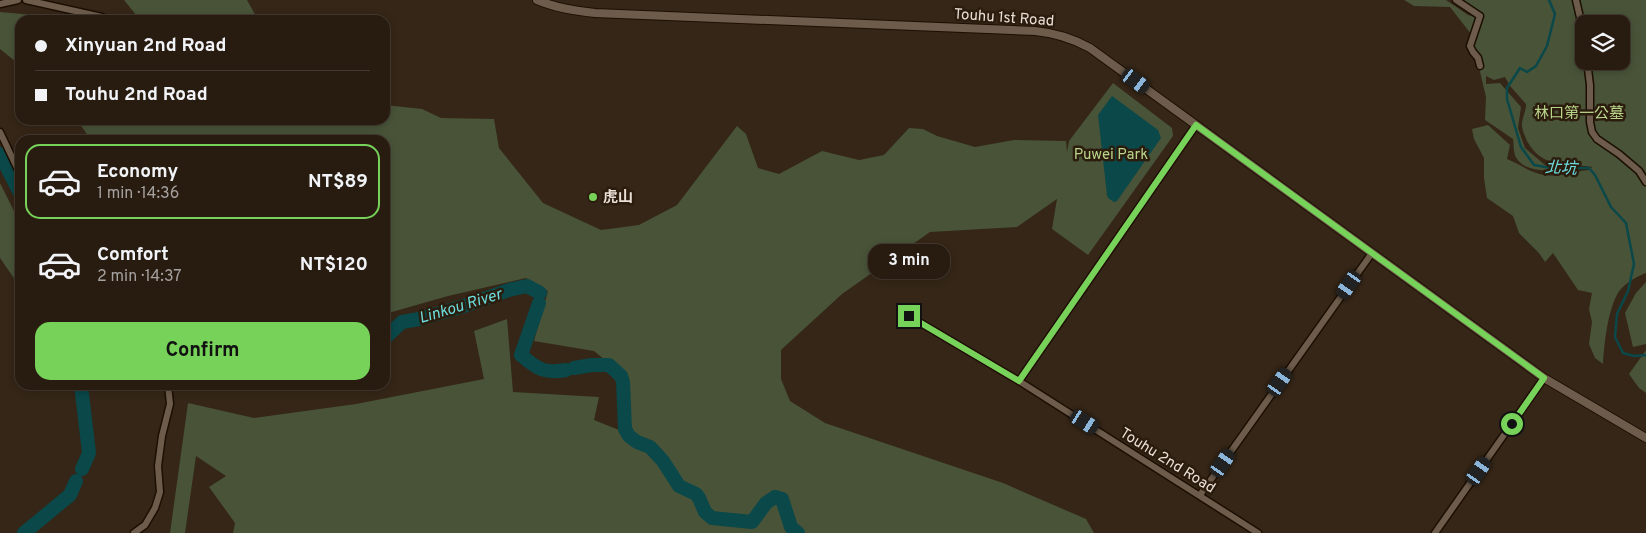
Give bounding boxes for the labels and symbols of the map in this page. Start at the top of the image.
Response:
street label: Touhu 1st Road [953,6,1055,31]
car [1119,66,1152,96]
park label: 林口第一公墓 [1534,105,1624,124]
park label: Puwei Park [1074,146,1148,165]
water label: 北坑 [1544,158,1579,180]
place label: 虎山 [603,189,633,208]
marker: 虎山 [587,191,599,203]
callout: 3 min [868,244,950,278]
car [1334,268,1363,302]
water label: Linkou River [417,284,506,329]
route end [898,305,920,327]
car [1265,365,1294,399]
car [1068,408,1101,436]
route start [1501,413,1523,435]
street label: Touhu 2nd Road [1116,424,1219,498]
car [1208,446,1237,480]
car [1464,454,1493,488]

